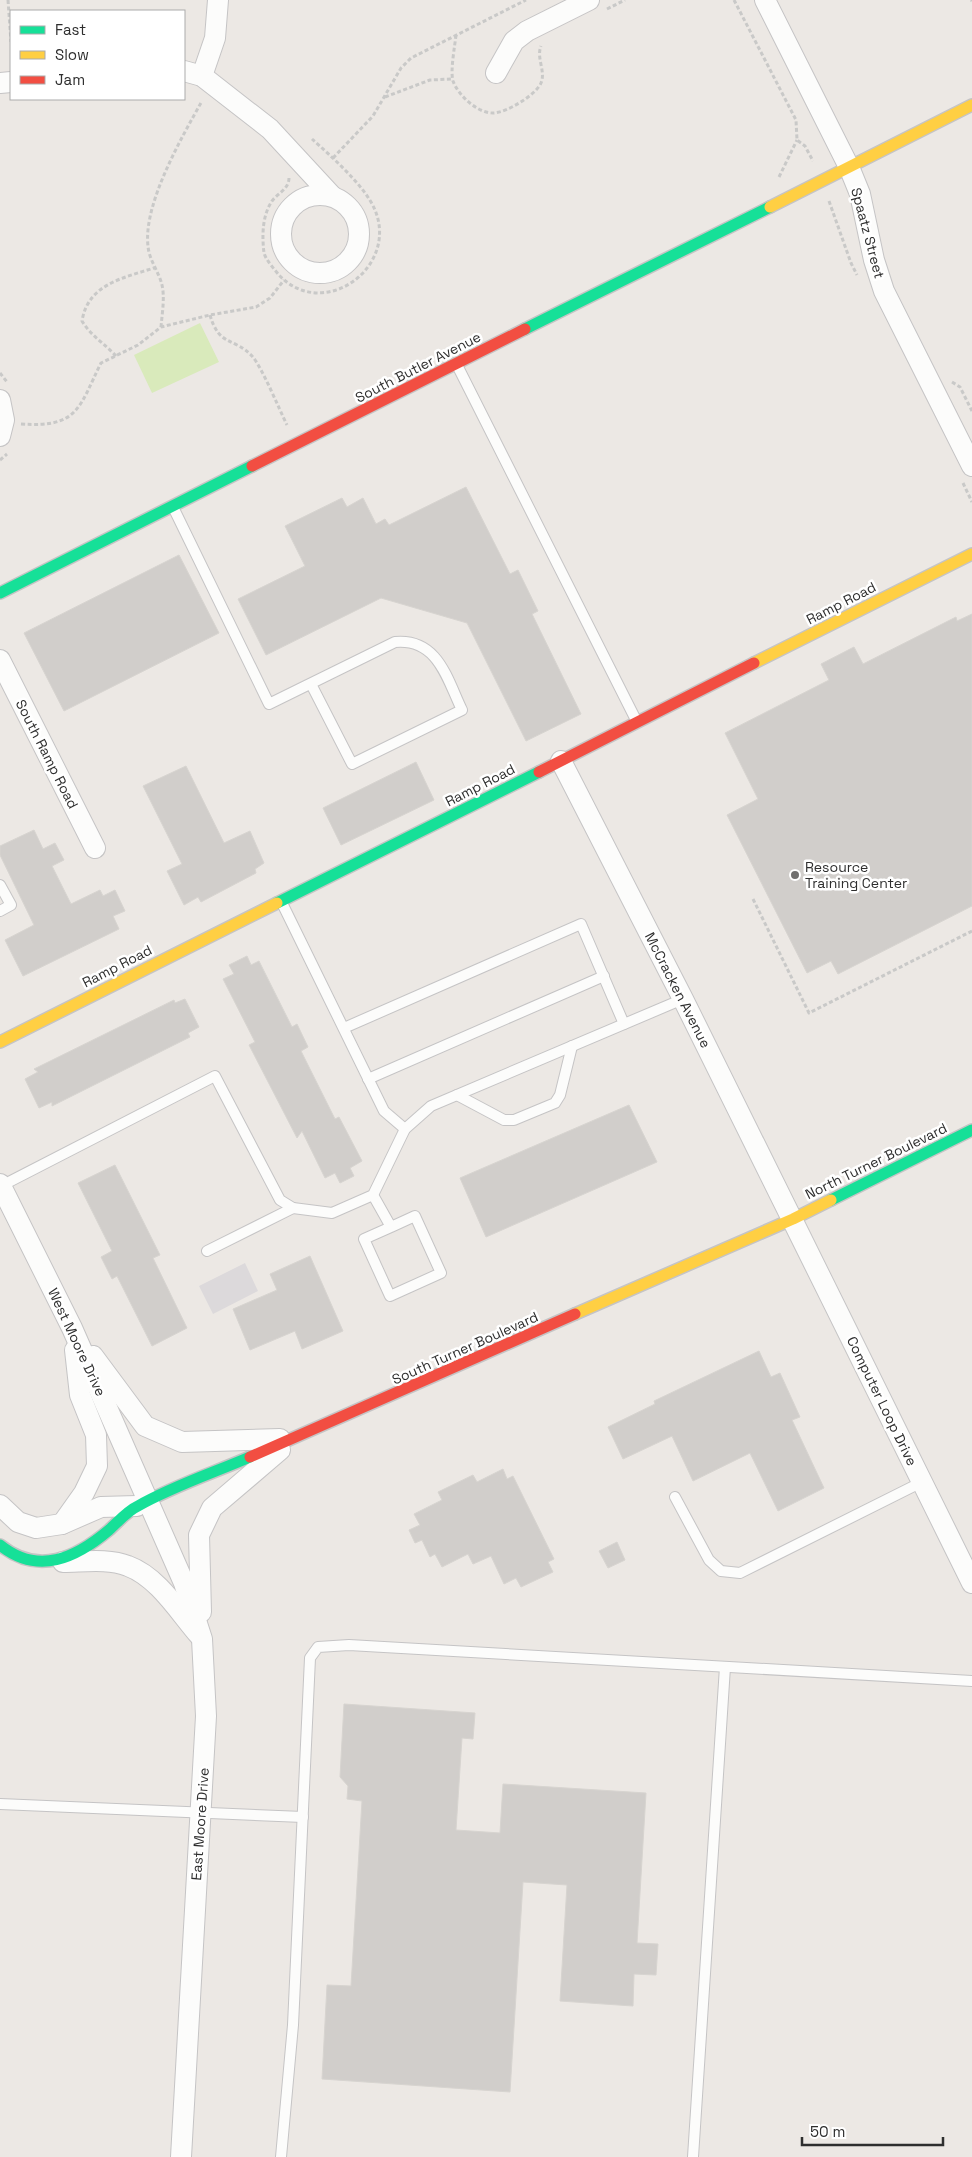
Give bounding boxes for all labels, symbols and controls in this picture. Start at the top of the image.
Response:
legend [10,10,185,100]
text: Fast [55,20,86,39]
text: Slow [55,45,89,64]
text: Jam [55,70,85,89]
street label: Spaatz Street [847,186,889,280]
street label: South Butler Avenue [352,328,484,406]
street label: Ramp Road [803,578,879,628]
street label: South Ramp Road [12,696,82,812]
street label: Ramp Road [442,760,518,810]
place label: Resource Training Center [805,858,907,892]
marker: Resource Training Center [789,869,801,881]
street label: McCracken Avenue [641,929,715,1051]
street label: Ramp Road [79,941,155,991]
street label: North Turner Boulevard [802,1119,950,1203]
street label: West Moore Drive [44,1285,110,1399]
street label: South Turner Boulevard [389,1308,541,1388]
street label: Computer Loop Drive [843,1333,921,1469]
street label: East Moore Drive [187,1767,213,1881]
scale bar [802,2114,943,2146]
text: 50 m [810,2122,845,2141]

